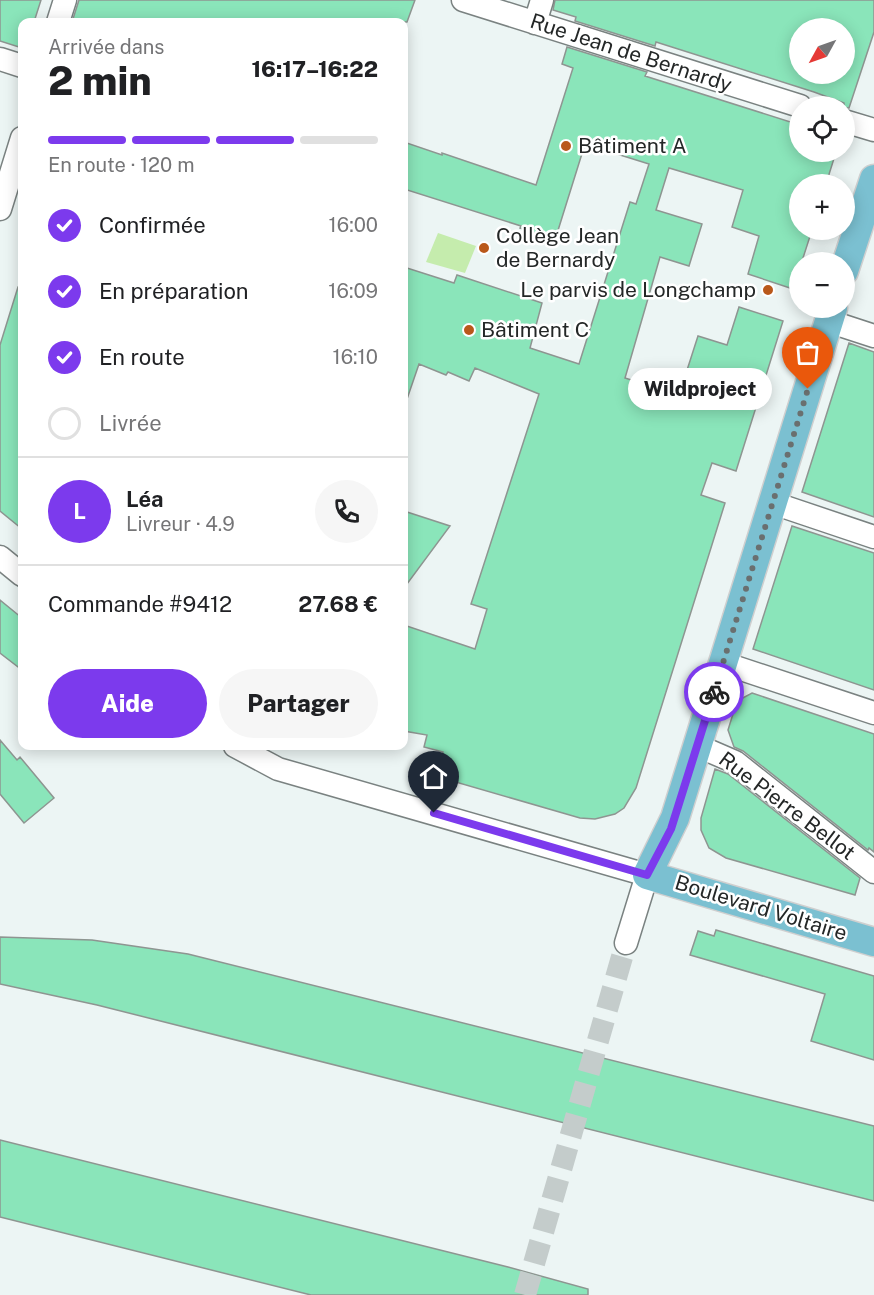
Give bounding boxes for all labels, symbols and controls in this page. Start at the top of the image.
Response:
street label: Rue Jean de Bernardy [527,8,735,97]
north arrow [789,18,855,84]
map controls [789,18,855,318]
text: Arrivée dans [48,35,164,59]
text: 16:17–16:22 [251,56,378,82]
text: 2 min [48,58,152,104]
button: locate [789,96,855,162]
place label: Bâtiment A [578,133,687,158]
marker: Bâtiment A [559,139,573,153]
text: En route · 120 m [48,153,194,177]
button: + [789,174,855,240]
icon: check [48,209,81,242]
text: Confirmée [99,212,206,238]
text: 16:00 [329,213,378,237]
place label: Collège Jean de Bernardy [496,223,619,272]
marker: Collège Jean de Bernardy [477,241,491,255]
button: − [789,252,855,318]
icon: check [48,275,81,308]
place label: Le parvis de Longchamp [520,277,756,302]
text: En préparation [99,278,249,304]
text: 16:09 [328,279,378,303]
marker: Le parvis de Longchamp [761,283,775,297]
place label: Bâtiment C [481,317,589,342]
marker: Bâtiment C [462,323,476,337]
pin [782,327,833,389]
icon: bag [791,336,824,369]
icon: check [48,341,81,374]
text: En route [99,344,185,370]
text: 16:10 [333,345,378,369]
callout: Wildproject [628,368,772,410]
text: Wildproject [644,377,756,401]
text: Livrée [99,410,162,436]
button: phone [315,480,378,543]
text: Léa [126,486,164,512]
text: L [73,498,86,524]
text: Livreur · 4.9 [126,512,235,536]
text: Commande #9412 [48,591,232,617]
text: 27.68 € [298,591,378,617]
courier [684,662,744,722]
button: Aide [48,669,207,738]
button: Partager [219,669,378,738]
icon: bike [698,676,731,709]
street label: Rue Pierre Bellot [714,746,860,865]
pin [408,751,459,813]
icon: home [417,760,450,793]
street label: Boulevard Voltaire [672,869,850,946]

